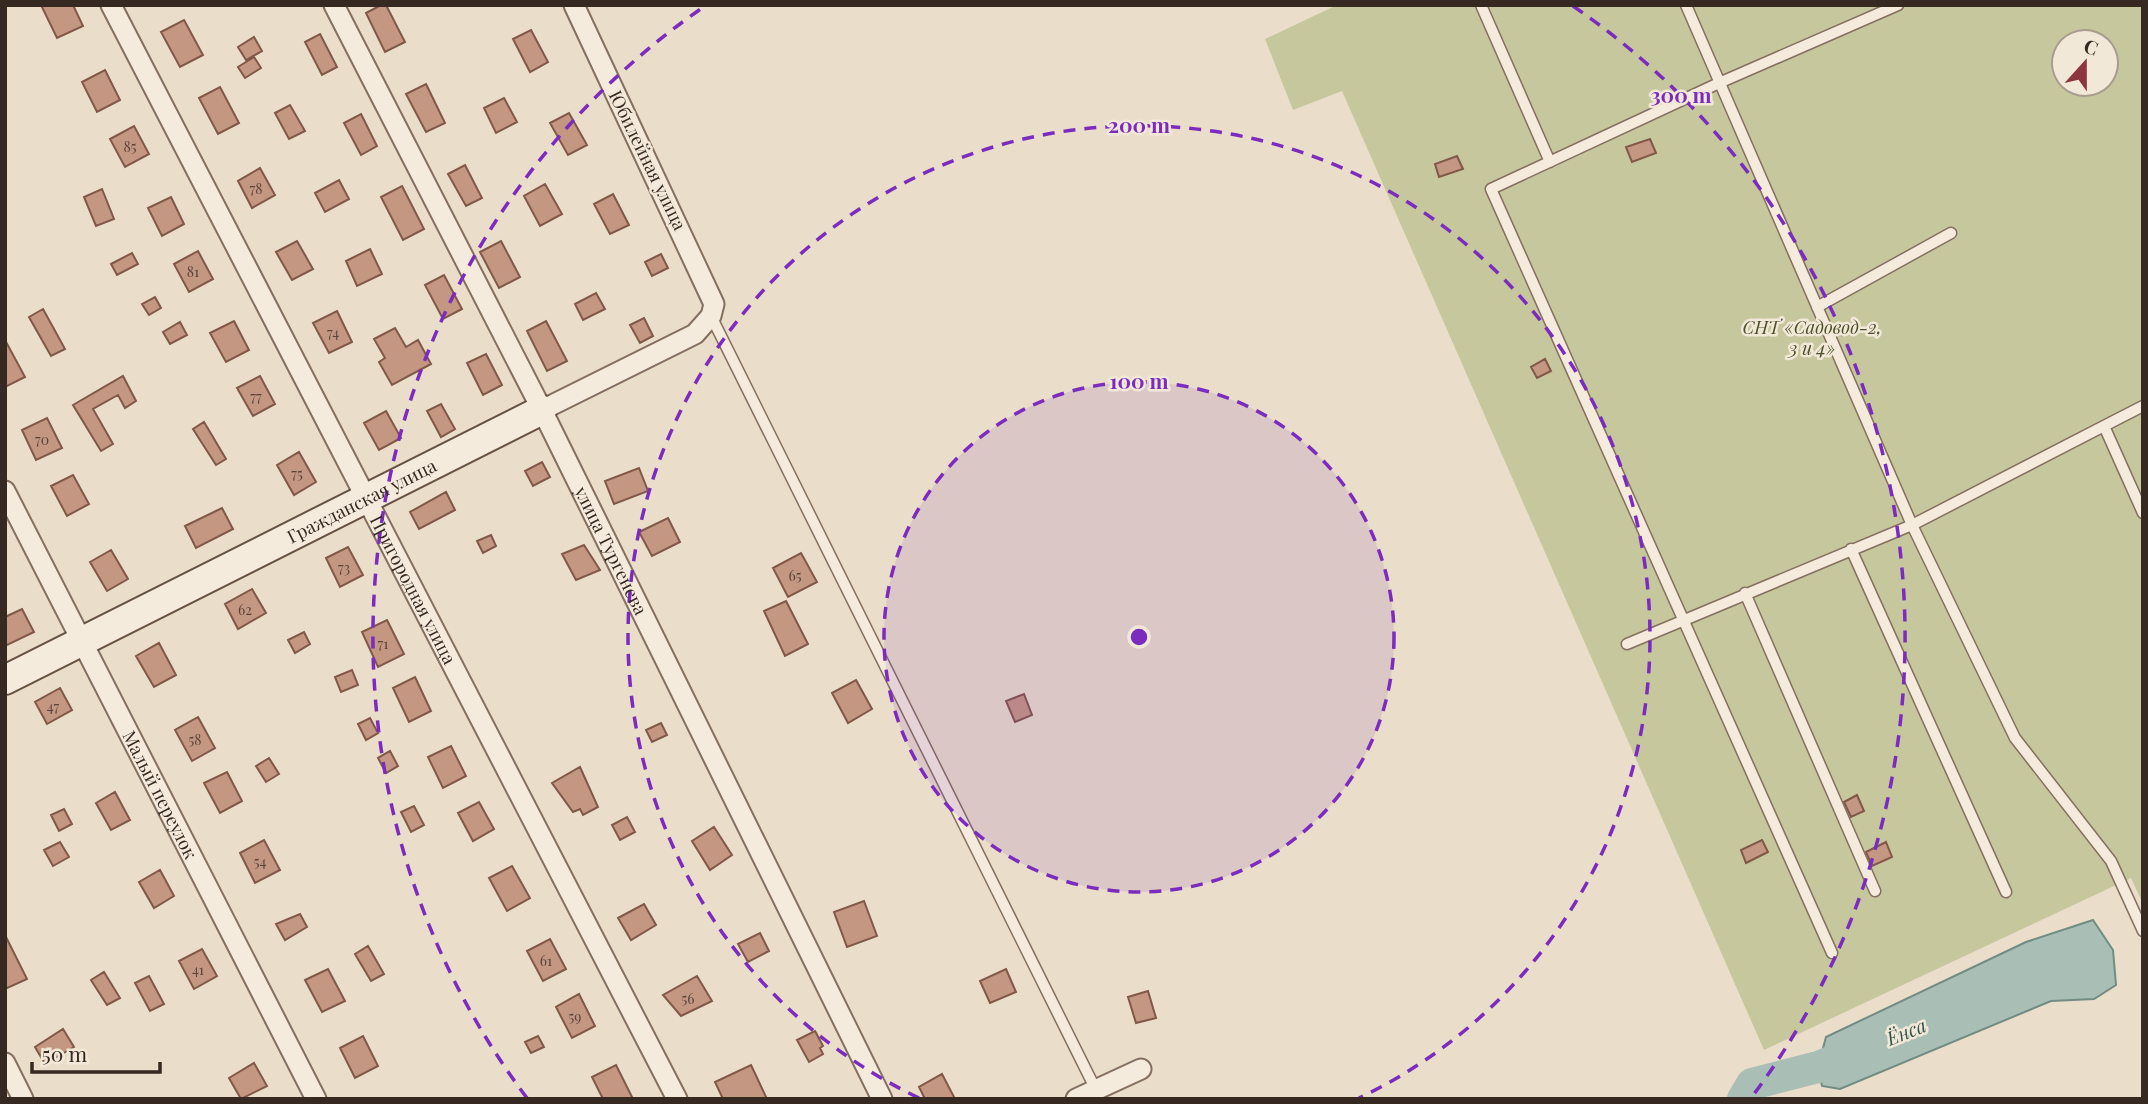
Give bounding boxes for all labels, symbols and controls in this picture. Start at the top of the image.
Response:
north arrow [2050,28,2120,98]
text: С [2081,32,2102,61]
text: 300 m [1650,80,1712,108]
street label: Юбилейная улица [604,86,692,234]
text: 200 m [1108,110,1170,138]
house number: 85 [123,137,137,156]
house number: 78 [250,179,262,198]
house number: 81 [187,262,199,281]
park label: СНТ «Садовод-2, 3 и 4» [1742,315,1882,360]
house number: 74 [327,323,339,342]
text: 100 m [1109,366,1169,394]
house number: 77 [250,387,262,406]
house number: 70 [35,430,49,449]
street label: Гражданская улица [283,453,440,548]
house number: 75 [291,464,303,483]
street label: улица Тургенева [569,481,653,619]
street label: Пригородная улица [365,511,462,668]
house number: 73 [338,558,350,577]
house number: 65 [788,566,802,585]
house number: 62 [238,600,252,619]
centre of rings [1127,625,1151,649]
house number: 71 [378,634,388,653]
house number: 47 [47,697,60,716]
street label: Малый переулок [117,726,203,863]
house number: 58 [188,730,202,749]
house number: 54 [254,852,266,871]
house number: 61 [540,951,552,970]
house number: 41 [192,960,204,979]
house number: 56 [681,989,695,1008]
house number: 59 [569,1007,581,1026]
water label: Ёнса [1881,1011,1930,1051]
scale bar [32,1030,159,1074]
text: 50 m [42,1039,88,1067]

